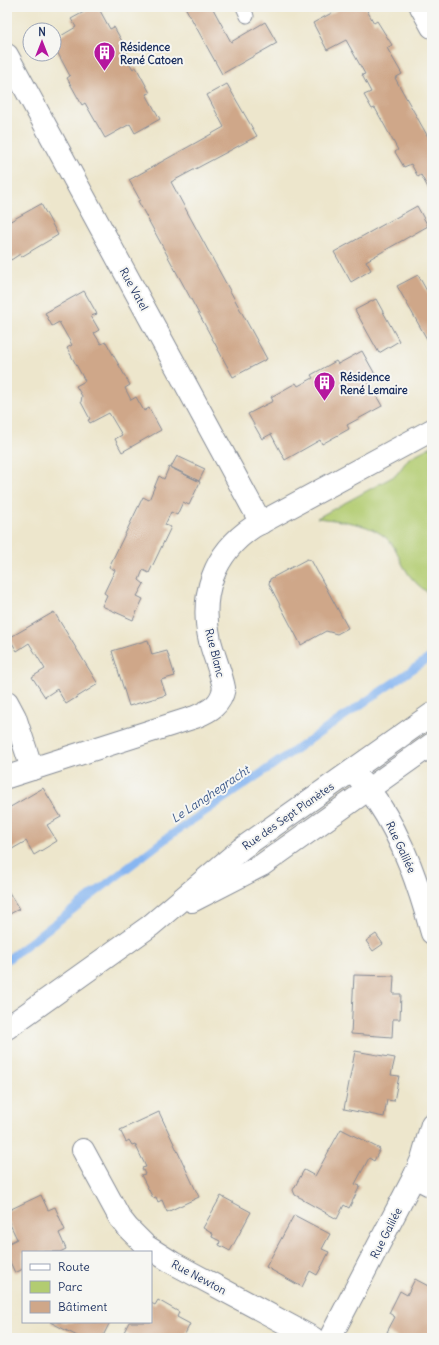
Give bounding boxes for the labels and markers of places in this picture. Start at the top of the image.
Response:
building icon: Résidence René Catoen [91,40,117,73]
place label: Résidence René Catoen [120,40,184,67]
building icon: Résidence René Lemaire [311,370,337,403]
place label: Résidence René Lemaire [340,370,408,397]

